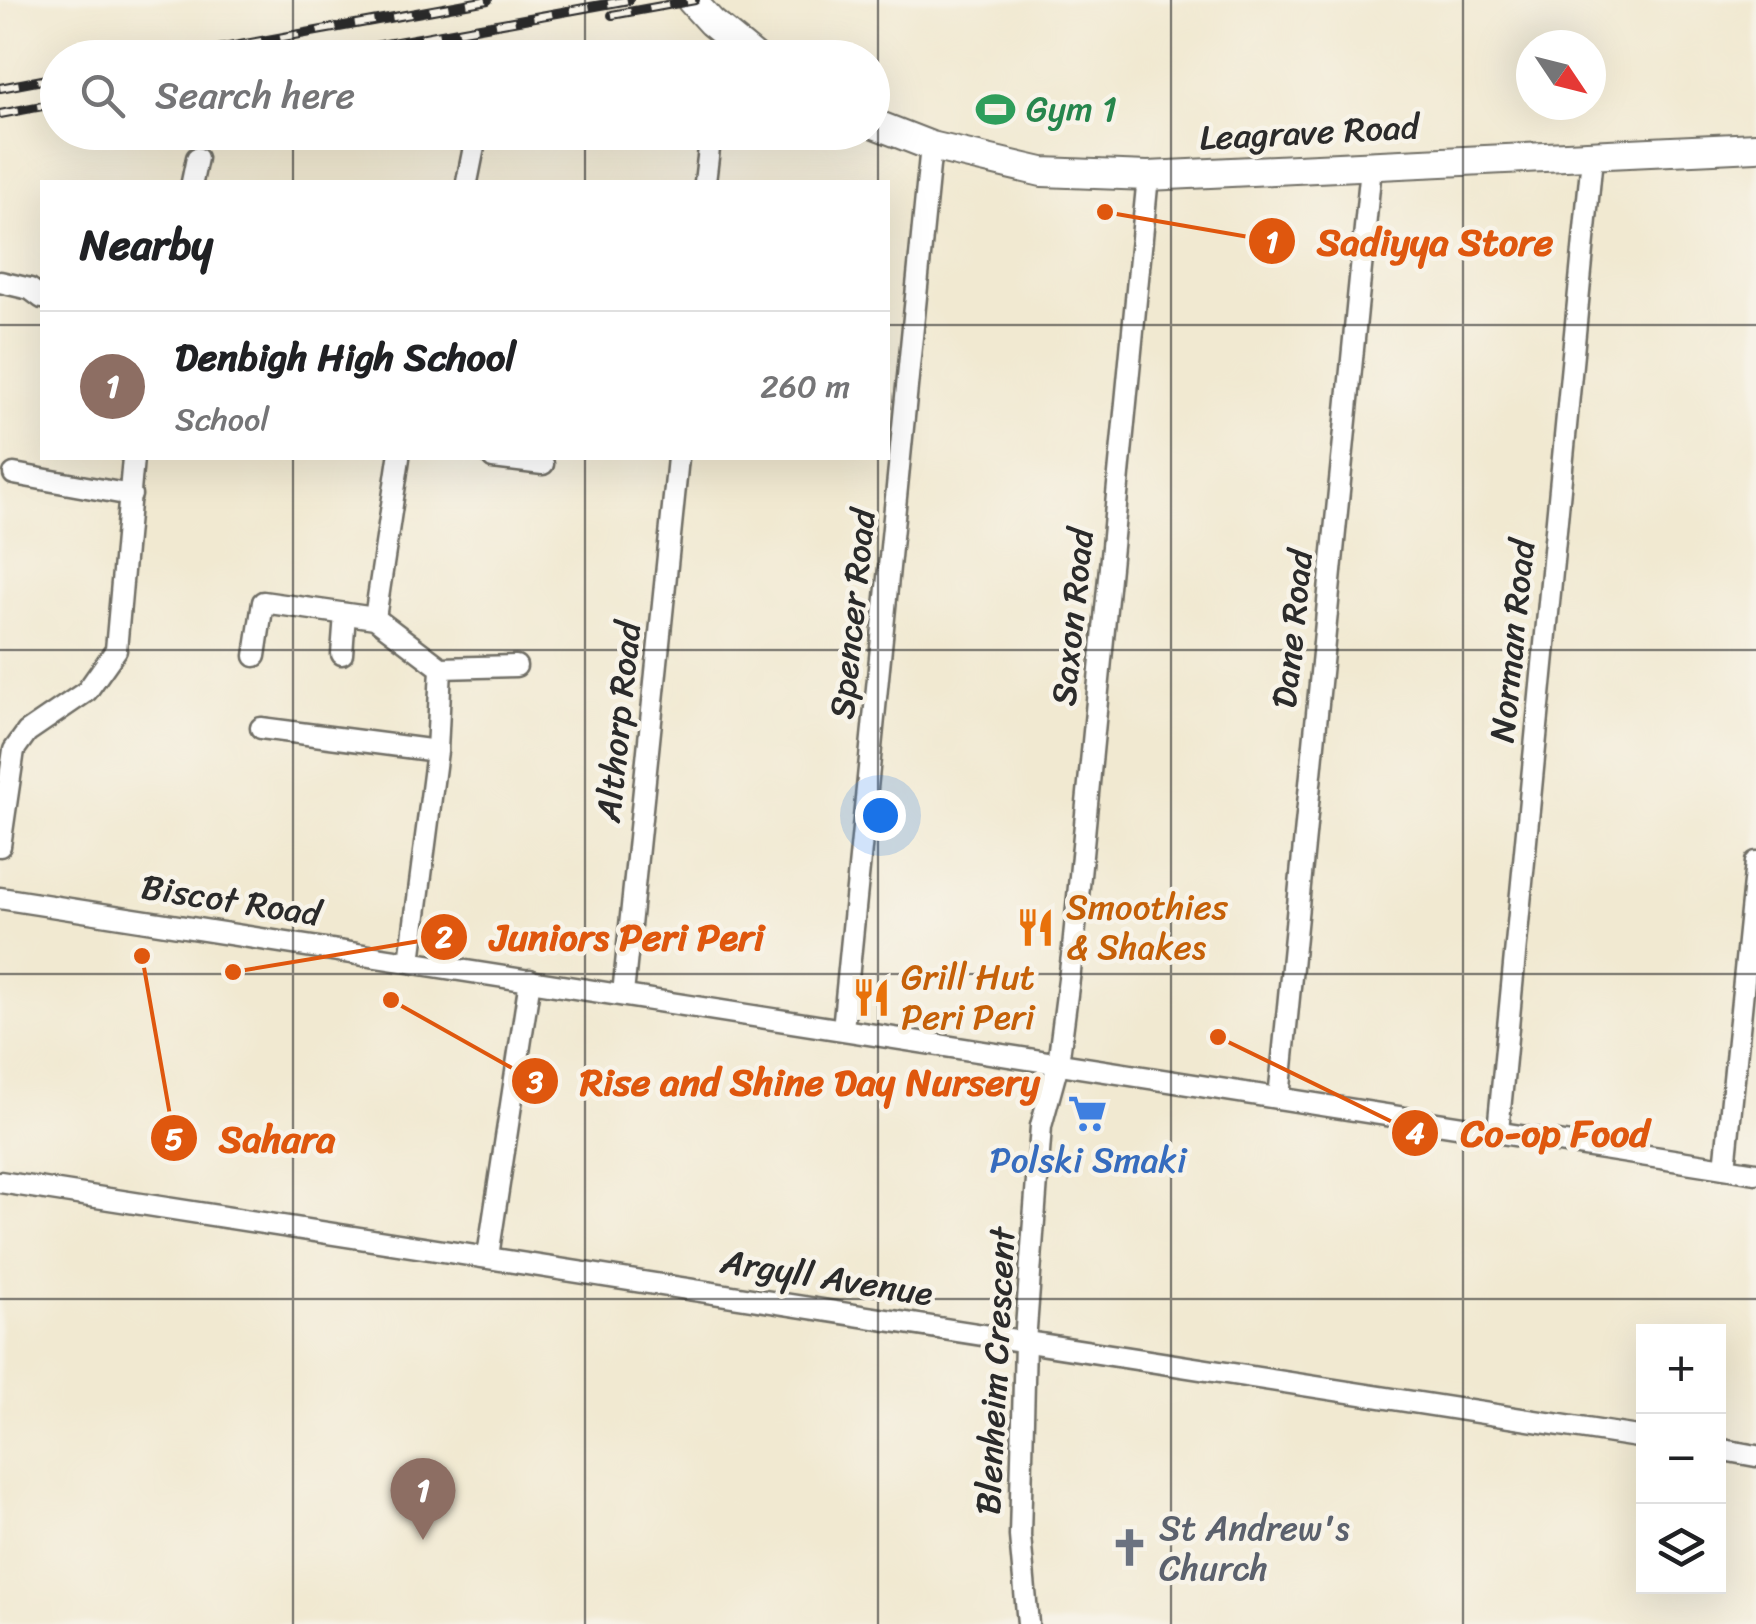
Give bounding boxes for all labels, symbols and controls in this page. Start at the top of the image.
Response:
north arrow [1516,30,1606,120]
search box [40,40,890,150]
text: Search here [155,62,355,129]
icon: search [75,68,130,123]
place label: Gym 1 [1026,78,1117,140]
sports icon: Gym 1 [975,88,1017,130]
street label: Leagrave Road [1198,95,1423,169]
callout: Sadiyya Store [1247,207,1573,275]
text: Nearby [80,208,213,282]
text: Sadiyya Store [1316,209,1554,276]
text: 1 [1266,215,1279,269]
text: Denbigh High School [175,324,516,391]
text: 1 [106,358,119,415]
text: 260 m [760,358,850,415]
text: School [175,391,269,448]
street label: Spencer Road [810,503,894,722]
street label: Saxon Road [1032,523,1112,709]
street label: Norman Road [1471,534,1554,745]
street label: Dane Road [1253,544,1331,711]
street label: Althorp Road [577,616,660,826]
your location [855,790,906,841]
street label: Biscot Road [137,855,328,945]
place label: Smoothies & Shakes [1066,876,1229,978]
callout: Juniors Peri Peri [419,903,785,971]
text: Juniors Peri Peri [488,904,767,971]
restaurant icon: Smoothies & Shakes [1015,906,1057,948]
text: 2 [435,910,453,964]
place label: Grill Hut Peri Peri [901,946,1036,1048]
restaurant icon: Grill Hut Peri Peri [850,976,892,1018]
callout: Rise and Shine Day Nursery [510,1047,1060,1115]
text: Rise and Shine Day Nursery [579,1049,1041,1116]
text: 3 [526,1055,544,1109]
supermarket icon: Polski Smaki [1067,1092,1109,1134]
callout: Co-op Food [1390,1099,1670,1167]
text: Co-op Food [1460,1100,1652,1167]
callout: Sahara [149,1104,356,1172]
text: Sahara [218,1106,336,1173]
text: 4 [1406,1106,1425,1160]
text: 5 [165,1112,183,1166]
place label: Polski Smaki [989,1129,1188,1191]
street label: Blenheim Crescent [957,1224,1034,1516]
street label: Argyll Avenue [716,1230,937,1324]
map controls [1636,1324,1726,1594]
button: + [1636,1324,1726,1414]
button: − [1636,1414,1726,1504]
pin: 1 [390,1458,456,1540]
place label: St Andrew's Church [1159,1497,1350,1599]
button: layers [1636,1504,1726,1594]
church icon: St Andrew's Church [1108,1527,1150,1569]

